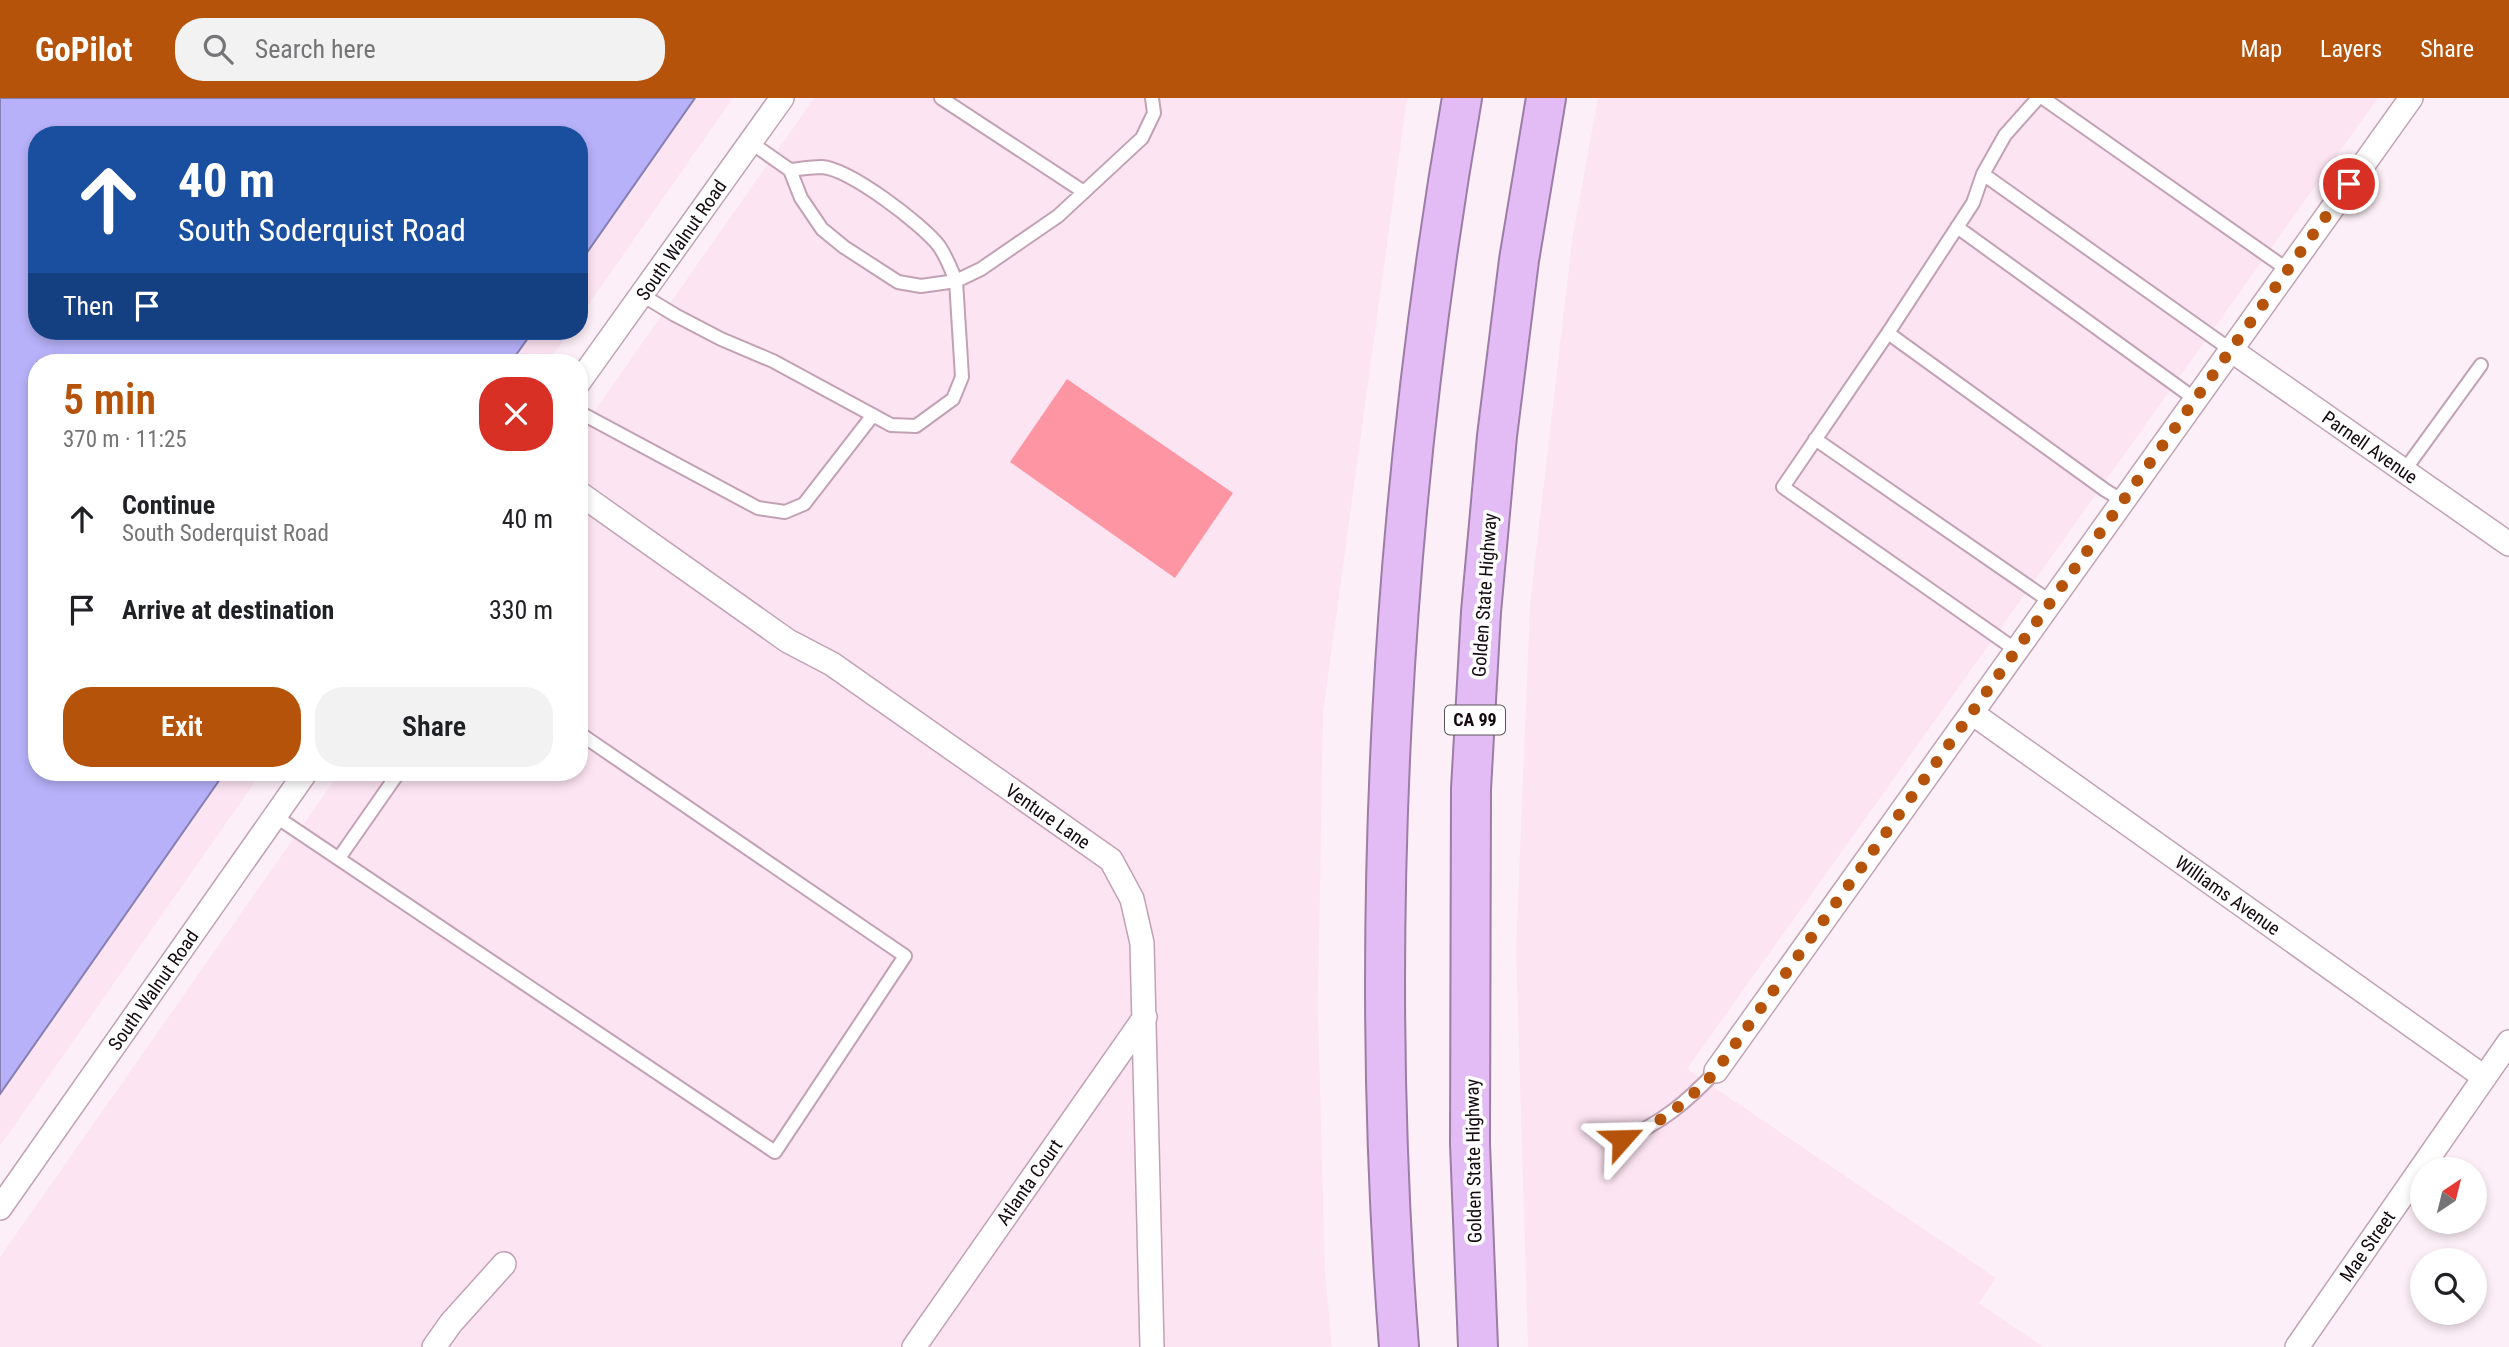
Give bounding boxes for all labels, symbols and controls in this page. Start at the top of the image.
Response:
search box [175,18,665,81]
text: GoPilot [35,30,133,69]
icon: search [199,30,237,68]
text: Search here [255,34,376,64]
text: Map [2241,35,2282,63]
text: Layers [2320,35,2382,63]
text: Share [2420,35,2474,63]
text: 40 m [178,152,275,209]
icon: ahead [63,154,154,245]
pin [2319,154,2379,214]
icon: arrive [2330,165,2368,203]
street label: South Walnut Road [631,176,732,305]
text: South Soderquist Road [178,211,466,249]
icon: arrive [128,287,166,325]
text: Then [63,291,114,321]
text: 5 min [63,375,156,424]
button: close [479,377,553,451]
street label: Parnell Avenue [2318,406,2422,489]
text: 370 m · 11:25 [63,426,187,453]
text: Continue [122,490,215,520]
icon: ahead [63,500,101,538]
text: 40 m [502,504,553,534]
street label: Golden State Highway [1467,512,1502,678]
text: South Soderquist Road [122,520,329,547]
icon: arrive [63,591,101,629]
text: Arrive at destination [122,595,334,625]
text: 330 m [489,595,553,625]
button: Exit [63,687,301,767]
button: Share [315,687,553,767]
road number: CA 99 [1445,706,1505,734]
street label: Venture Lane [1001,779,1095,854]
street label: Williams Avenue [2171,851,2285,940]
street label: South Walnut Road [103,926,204,1055]
street label: Golden State Highway [1461,1079,1486,1243]
position arrow [1585,1102,1659,1176]
street label: Atlanta Court [991,1135,1067,1230]
north arrow [2410,1157,2487,1234]
map controls [2410,1157,2487,1325]
street label: Mae Street [2335,1206,2400,1286]
button: search [2410,1248,2487,1325]

